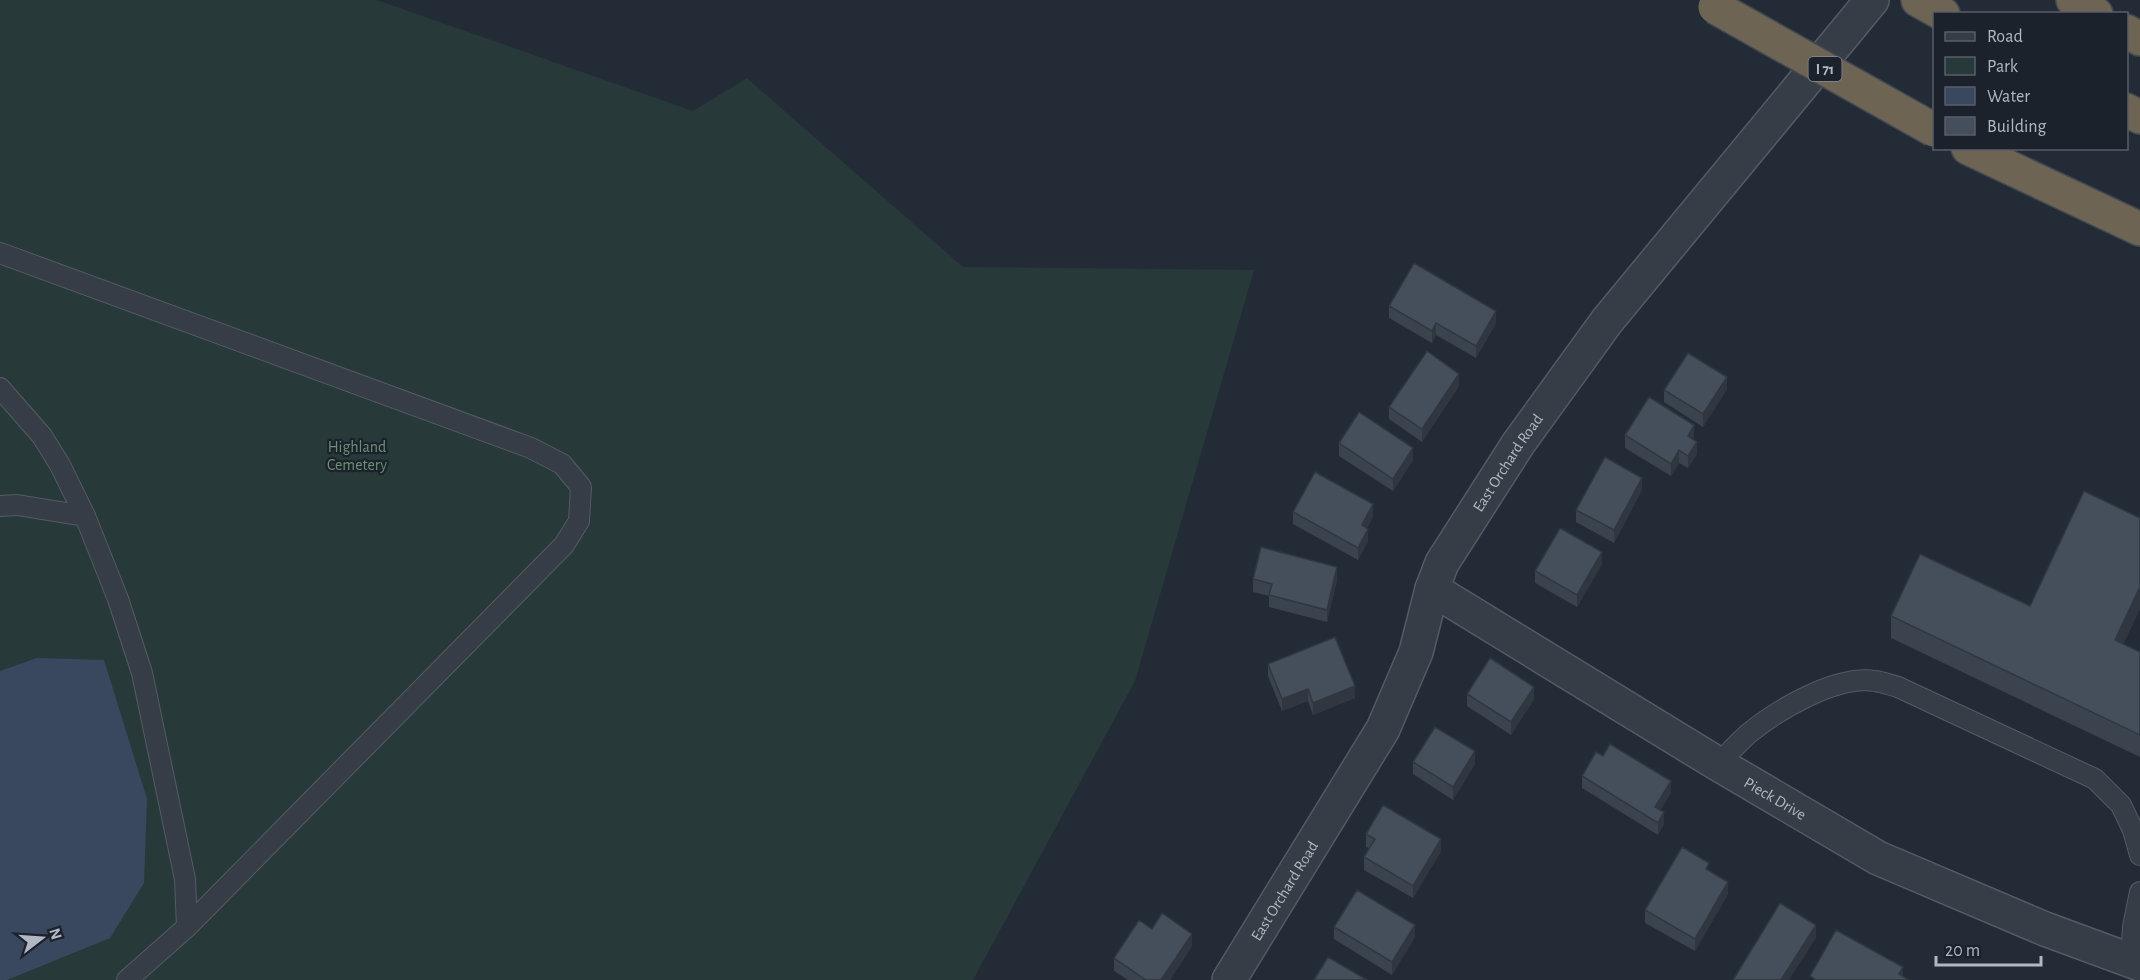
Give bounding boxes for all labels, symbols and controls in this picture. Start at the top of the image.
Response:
legend [1933,12,2128,150]
text: Road [1987,28,2023,46]
road number: I 71 [1808,57,1842,81]
text: Park [1987,58,2019,76]
text: Water [1987,88,2030,106]
text: Building [1987,118,2047,136]
street label: East Orchard Road [1470,411,1546,515]
park label: Highland Cemetery [327,439,387,474]
street label: Pieck Drive [1741,774,1809,823]
street label: East Orchard Road [1248,838,1321,944]
north arrow [12,908,72,968]
text: N [46,926,65,942]
scale bar [1936,929,2041,967]
text: 20 m [1945,942,1980,960]

